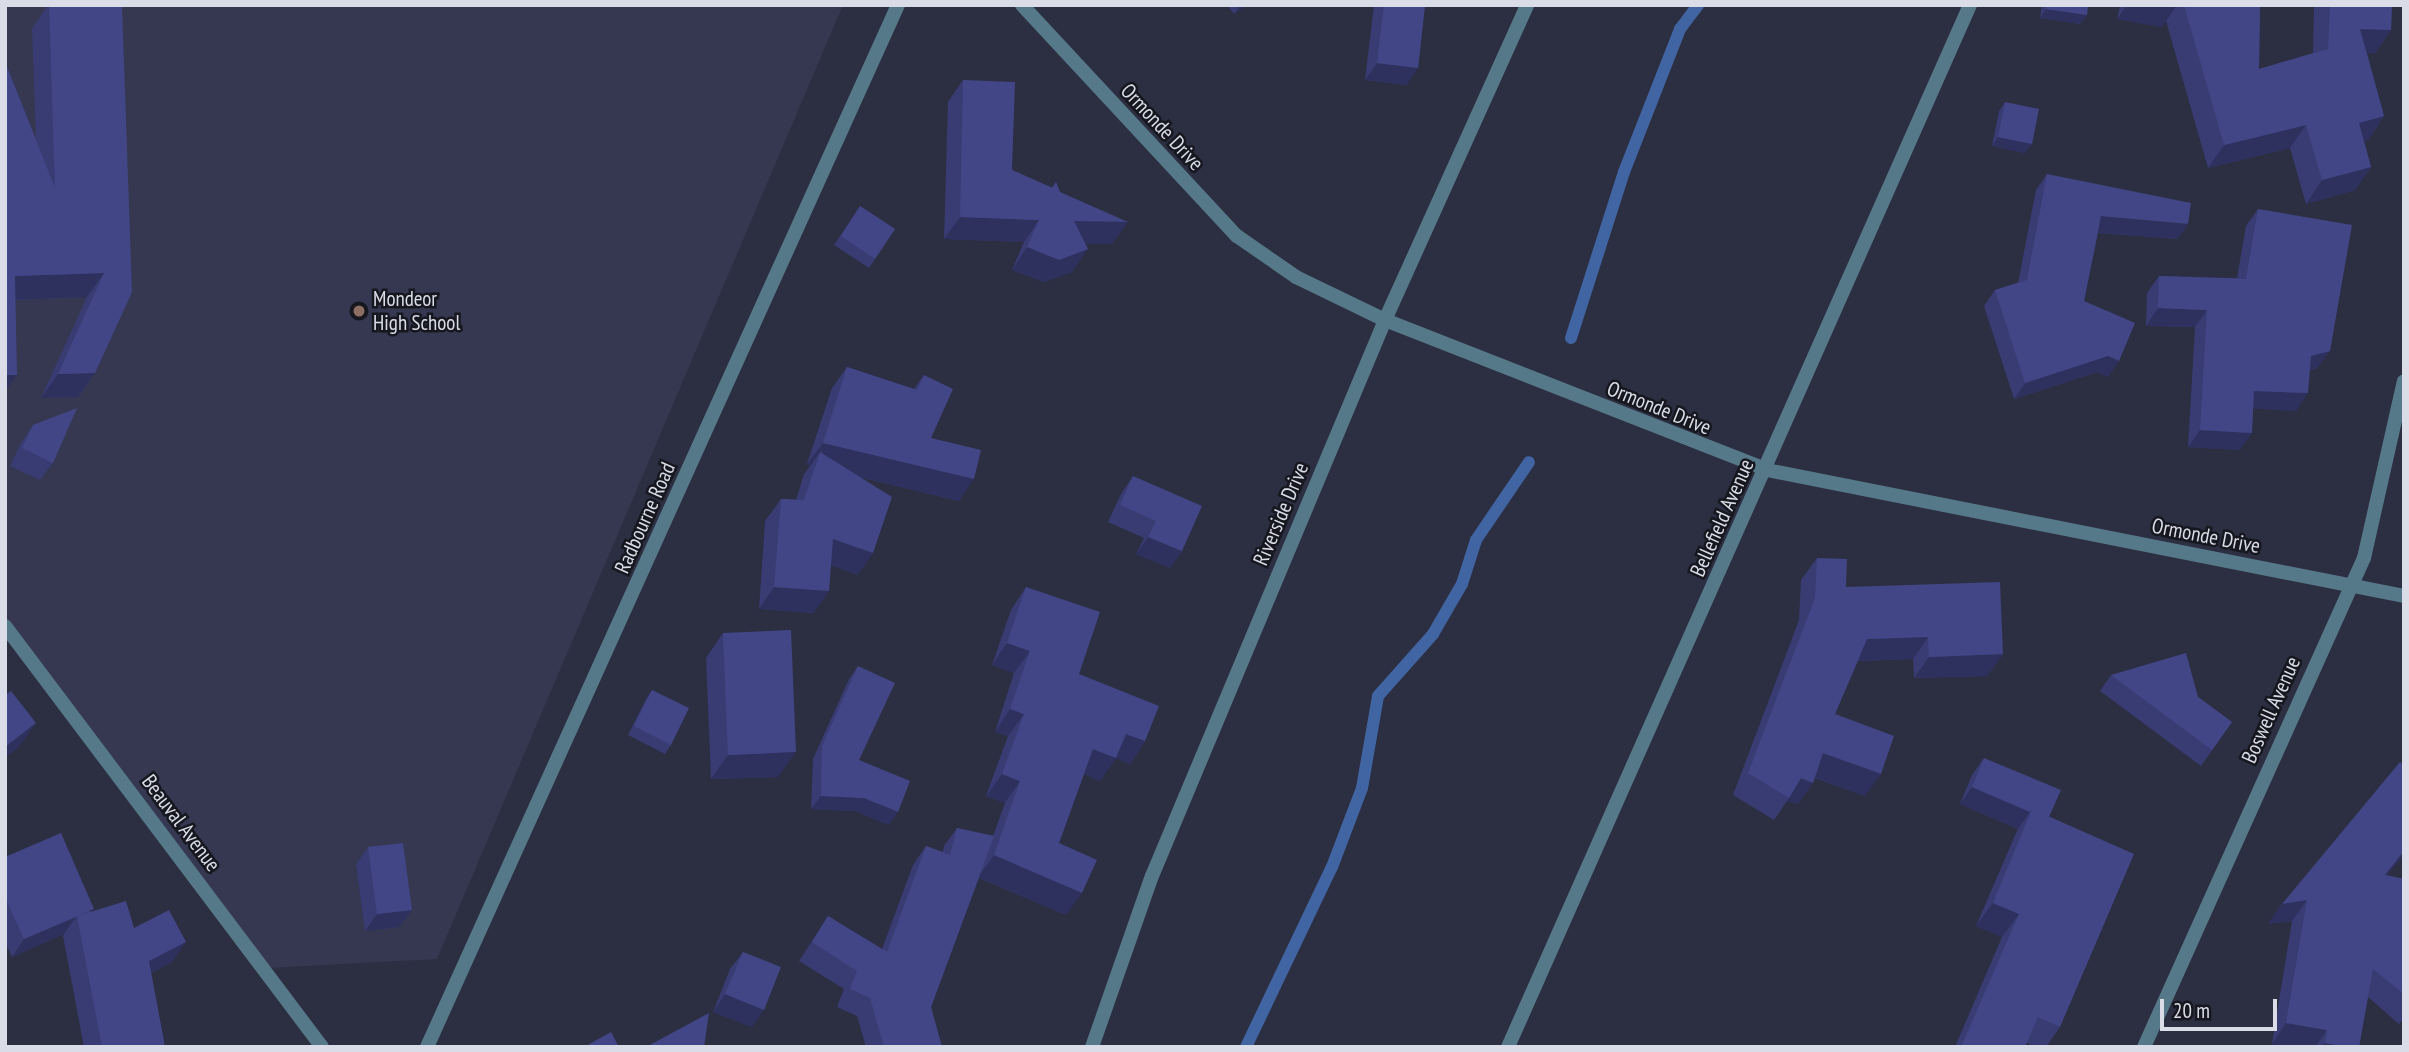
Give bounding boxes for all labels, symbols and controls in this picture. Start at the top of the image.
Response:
street label: Ormonde Drive [1115,78,1209,176]
place label: Mondeor High School [373,286,460,336]
marker: Mondeor High School [351,303,367,319]
street label: Ormonde Drive [1603,376,1715,440]
street label: Bellefield Avenue [1685,455,1759,581]
street label: Radbourne Road [609,459,681,577]
street label: Riverside Drive [1248,459,1314,569]
street label: Ormonde Drive [2150,513,2262,559]
street label: Boswell Avenue [2236,653,2306,767]
street label: Beauval Avenue [136,769,226,877]
scale bar [2164,986,2281,1030]
text: 20 m [2173,997,2210,1024]

